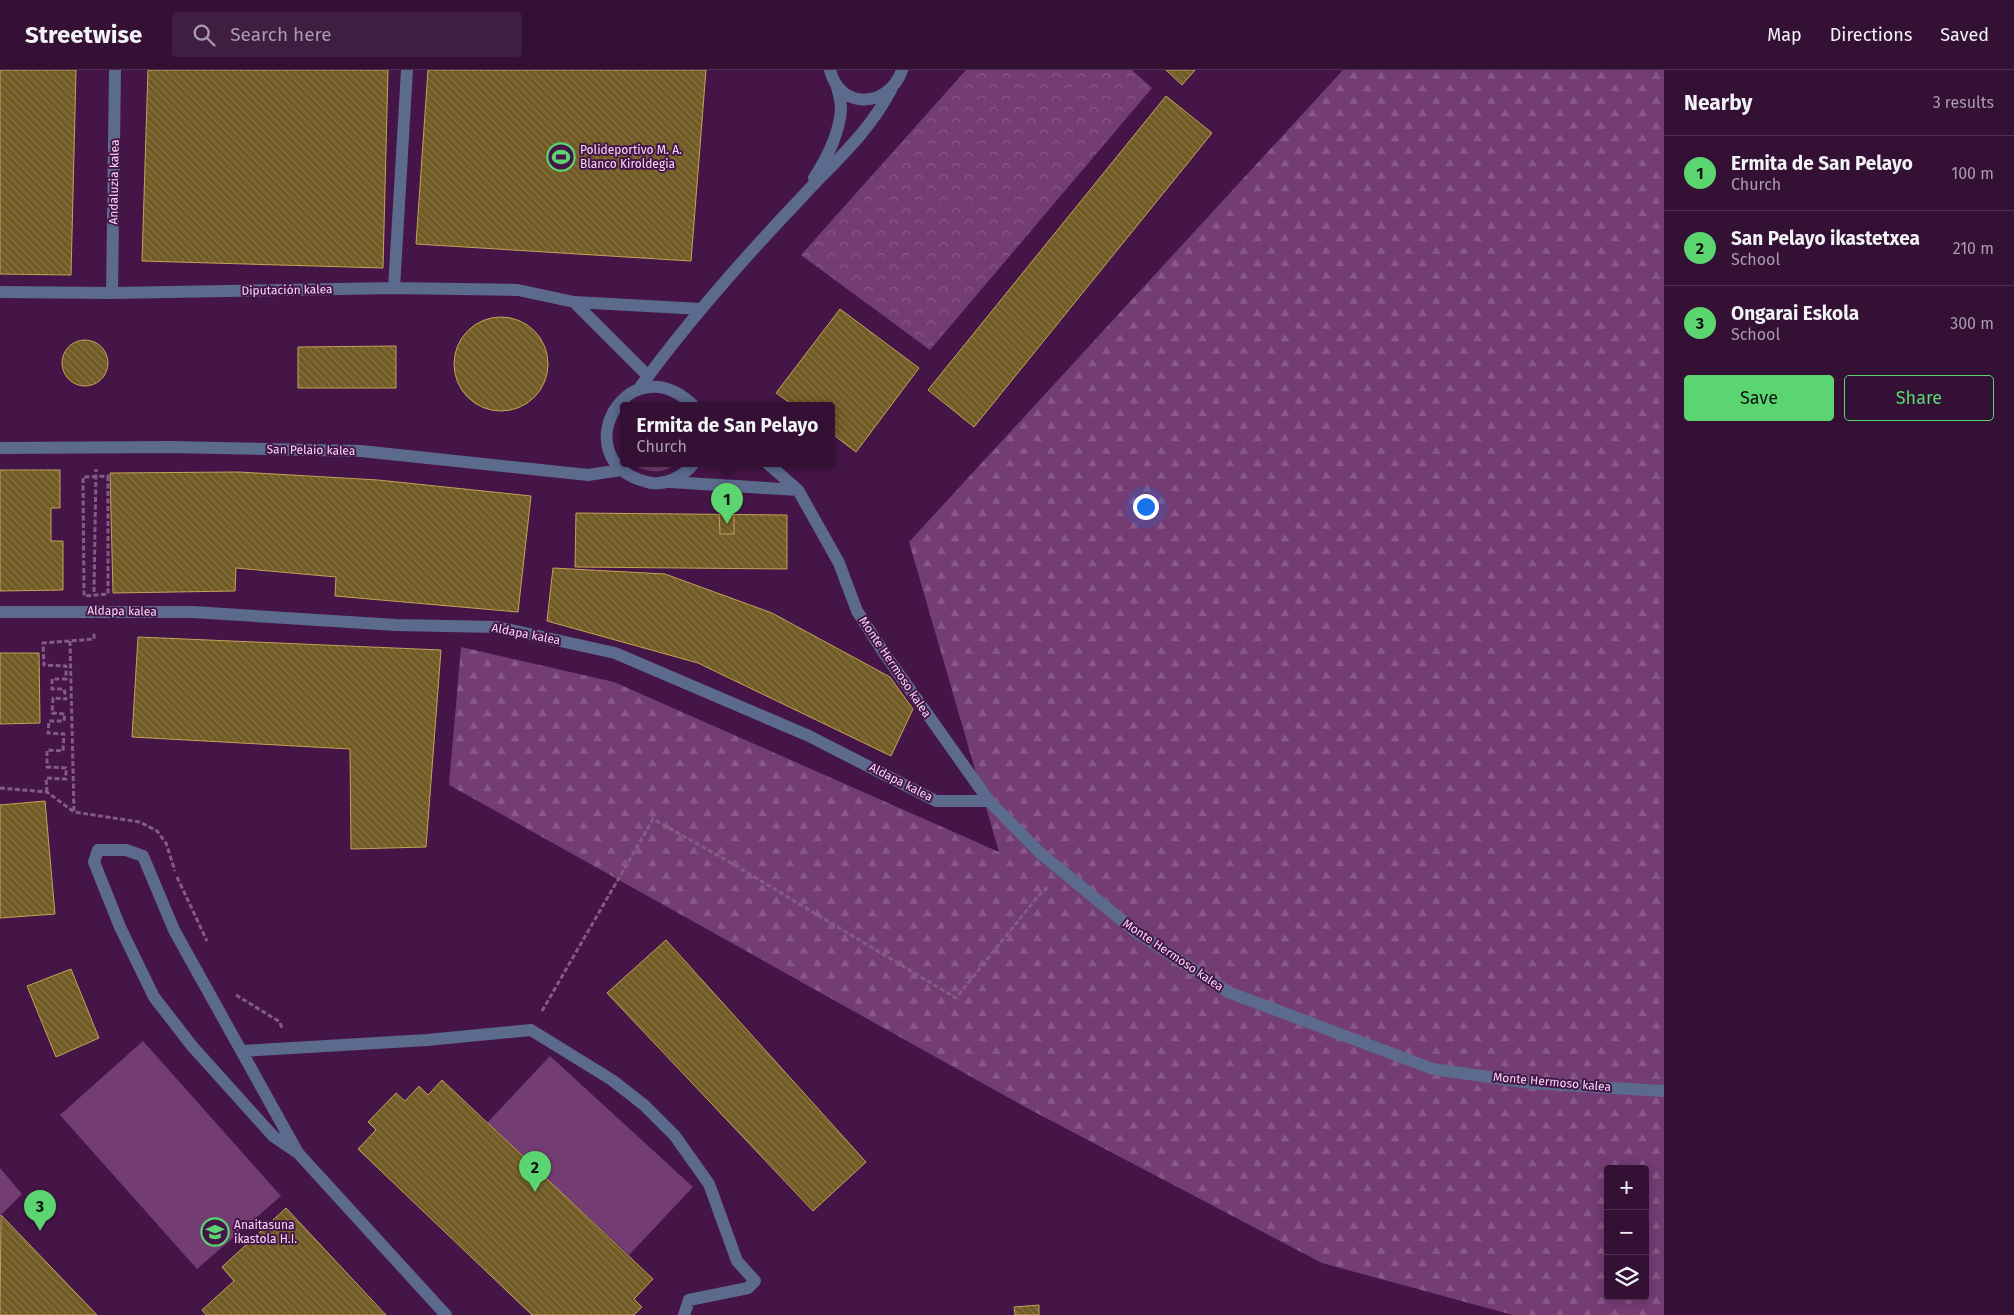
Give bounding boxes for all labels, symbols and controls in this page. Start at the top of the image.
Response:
search box [172,12,522,57]
text: Streetwise [25,21,142,49]
icon: search [190,21,218,49]
text: Search here [230,23,332,46]
text: Map [1767,24,1802,46]
text: Directions [1830,24,1912,46]
text: Saved [1940,24,1989,46]
text: Nearby [1684,90,1752,116]
text: 3 results [1933,93,1994,112]
street label: Andaluzia kalea [106,139,122,225]
sports icon: Polideportivo M. A. Blanco Kiroldegia [546,142,576,172]
place label: Polideportivo M. A. Blanco Kiroldegia [580,143,682,171]
text: Ermita de San Pelayo [1731,152,1913,175]
text: 1 [1696,164,1704,183]
text: 100 m [1951,164,1994,183]
text: Church [1731,175,1781,194]
text: San Pelayo ikastetxea [1731,227,1920,250]
text: 2 [1696,239,1704,258]
text: 210 m [1953,239,1994,258]
text: School [1731,250,1780,269]
street label: Diputación kalea [241,282,333,298]
text: Ongarai Eskola [1731,302,1859,325]
text: 3 [1696,314,1704,333]
text: 300 m [1950,314,1994,333]
text: School [1731,325,1780,344]
button: Save [1684,375,1834,421]
button: Share [1844,375,1994,421]
popup [620,402,835,467]
text: Ermita de San Pelayo [637,414,818,437]
text: Church [637,437,687,456]
street label: San Pelaio kalea [267,442,355,458]
pin: 1 [711,483,743,524]
your location [1133,494,1159,520]
street label: Aldapa kalea [87,603,157,619]
street label: Monte Hermoso kalea [856,614,934,720]
street label: Aldapa kalea [491,620,561,648]
street label: Aldapa kalea [867,760,935,804]
street label: Monte Hermoso kalea [1120,916,1226,994]
street label: Monte Hermoso kalea [1492,1070,1612,1094]
pin: 2 [519,1151,551,1192]
map controls [1604,1165,1649,1300]
button: + [1604,1165,1649,1210]
pin: 3 [24,1190,56,1231]
button: − [1604,1210,1649,1255]
school or university icon: Anaitasuna ikastola H.I. [200,1217,230,1247]
place label: Anaitasuna ikastola H.I. [234,1218,297,1246]
button: layers [1604,1255,1649,1300]

